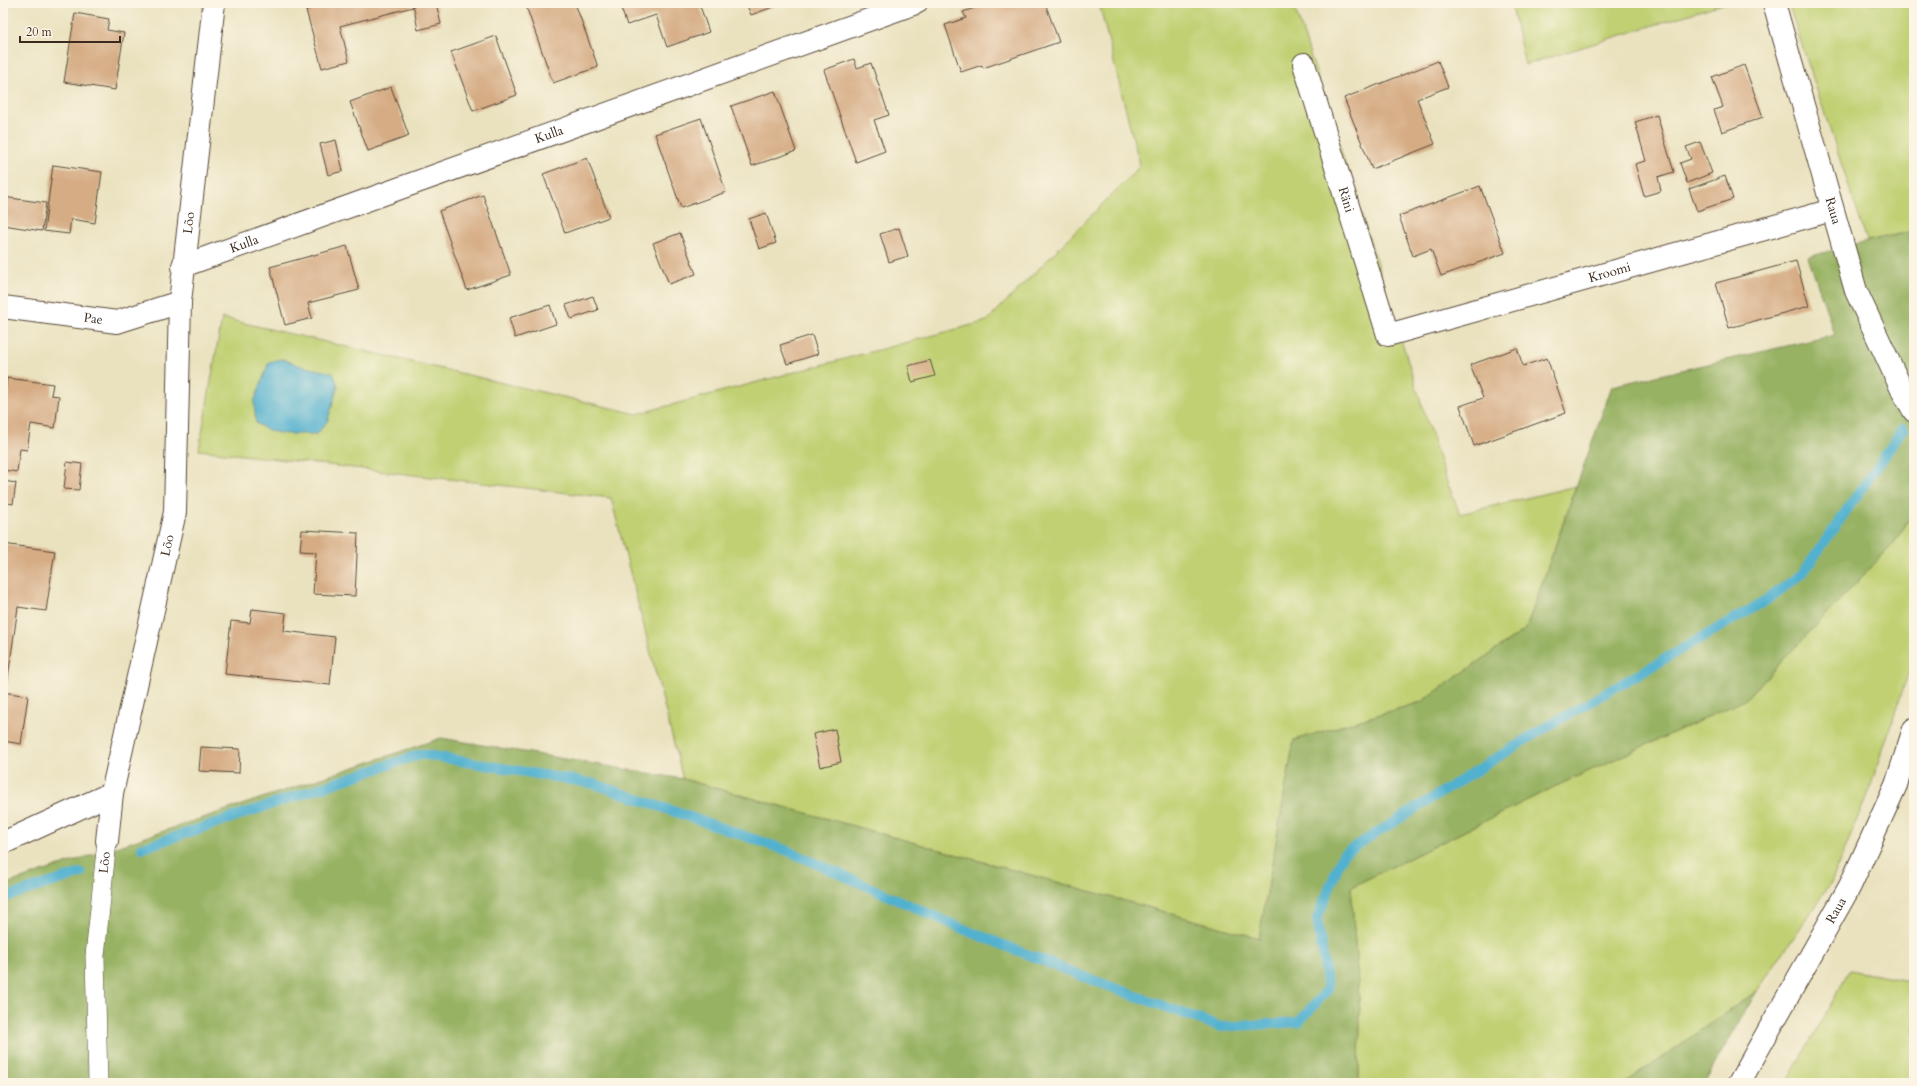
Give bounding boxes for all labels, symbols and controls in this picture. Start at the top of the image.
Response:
scale bar [20,18,120,44]
text: 20 m [26,24,53,40]
street label: Kulla [532,121,566,148]
street label: Räni [1334,185,1359,215]
street label: Raua [1821,195,1846,227]
street label: Lõo [179,211,199,235]
street label: Kulla [227,231,261,257]
street label: Kroomi [1586,258,1633,287]
street label: Pae [83,309,104,329]
street label: Lõo [156,533,179,558]
street label: Lõo [95,851,115,874]
street label: Raua [1822,894,1851,927]

